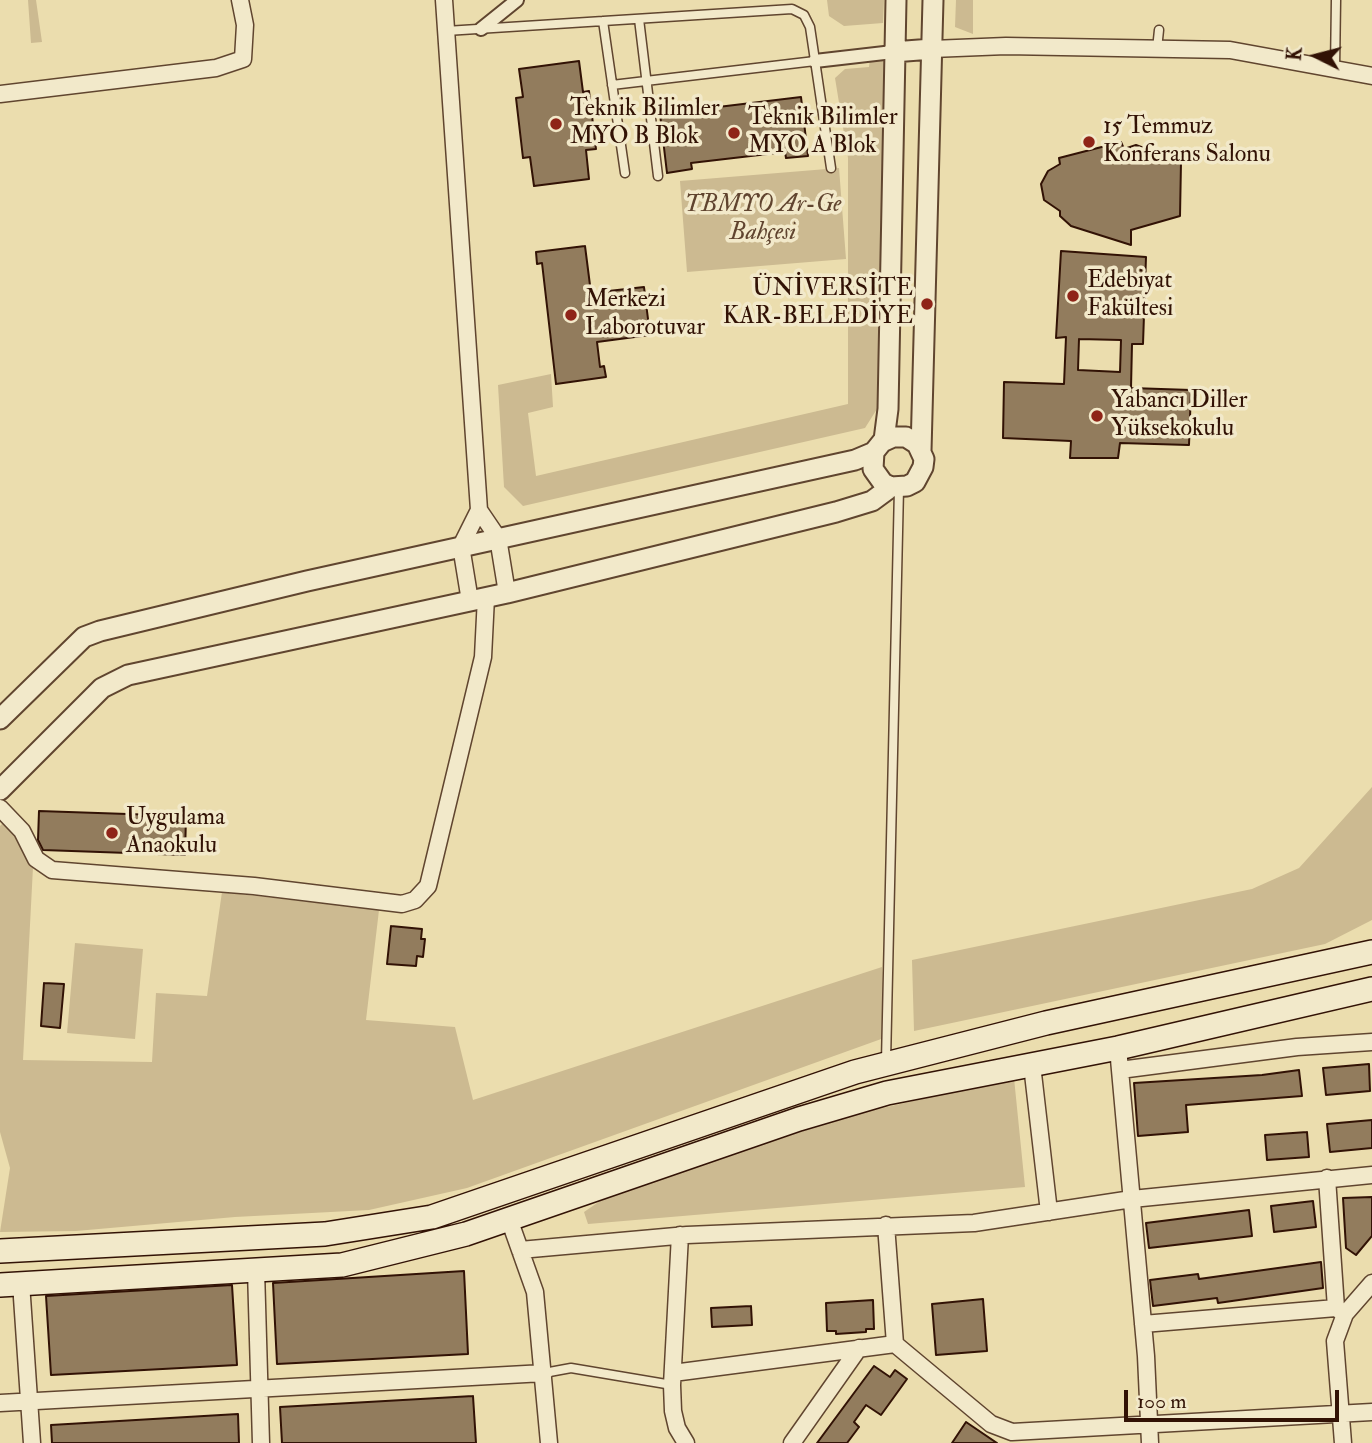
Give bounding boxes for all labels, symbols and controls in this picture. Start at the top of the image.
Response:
north arrow [1281,21,1351,91]
text: K [1282,46,1308,62]
place label: Teknik Bilimler MYO B Blok [570,96,720,152]
place label: Teknik Bilimler MYO A Blok [748,105,898,161]
place label: 15 Temmuz Konferans Salonu [1103,114,1271,170]
marker: Teknik Bilimler MYO B Blok [548,116,564,132]
marker: Teknik Bilimler MYO A Blok [726,125,742,141]
marker: 15 Temmuz Konferans Salonu [1081,134,1097,150]
park label: TBMYO Ar-Ge Bahçesi [685,192,841,248]
place label: Edebiyat Fakültesi [1087,268,1173,324]
place label: ÜNİVERSİTE KAR-BELEDİYE [723,276,913,332]
place label: Merkezi Laborotuvar [585,287,705,343]
marker: Edebiyat Fakültesi [1065,288,1081,304]
marker: ÜNİVERSİTE KAR-BELEDİYE [919,296,935,312]
marker: Merkezi Laborotuvar [563,307,579,323]
place label: Yabancı Diller Yüksekokulu [1111,388,1247,444]
marker: Yabancı Diller Yüksekokulu [1089,408,1105,424]
place label: Uygulama Anaokulu [126,805,225,861]
marker: Uygulama Anaokulu [104,825,120,841]
scale bar [1127,1376,1342,1420]
text: 100 m [1137,1388,1187,1415]

